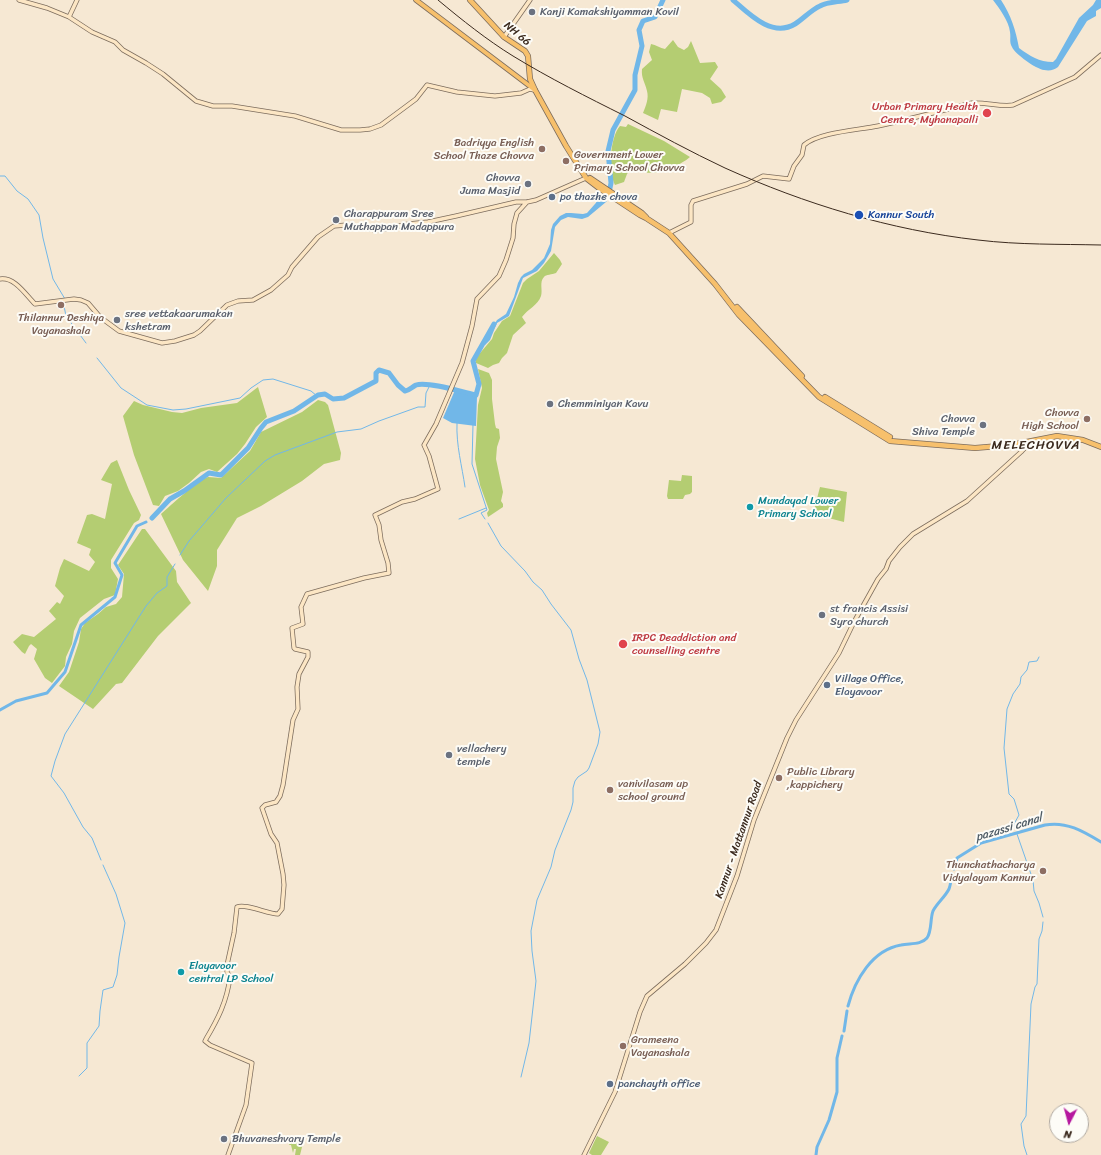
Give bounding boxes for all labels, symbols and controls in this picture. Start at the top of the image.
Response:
place label: Kanji Kamakshiyamman Kovil [540,5,679,19]
marker: Kanji Kamakshiyamman Kovil [527,7,537,17]
street label: NH 66 [501,19,533,49]
place label: Urban Primary Health Centre, Myhanapalli [872,100,978,126]
marker: Urban Primary Health Centre, Myhanapalli [981,107,993,119]
place label: Badriyya English School Thaze Chovva [434,136,534,162]
marker: Badriyya English School Thaze Chovva [537,144,547,154]
place label: Government Lower Primary School Chovva [574,148,685,174]
marker: Government Lower Primary School Chovva [561,156,571,166]
place label: Chovva Juma Masjid [460,171,520,197]
marker: Chovva Juma Masjid [523,179,533,189]
place label: po thazhe chova [560,190,637,204]
marker: po thazhe chova [547,192,557,202]
place label: Charappuram Sree Muthappan Madappura [344,207,454,233]
place label: Kannur South [868,208,934,222]
marker: Kannur South [853,209,865,221]
marker: Charappuram Sree Muthappan Madappura [331,215,341,225]
marker: Thilannur Deshiya Vayanashala [56,300,66,310]
place label: sree vettakaarumakan kshetram [125,307,233,333]
place label: Thilannur Deshiya Vayanashala [18,311,104,337]
marker: sree vettakaarumakan kshetram [112,315,122,325]
place label: Chemminiyan Kavu [558,397,648,411]
marker: Chemminiyan Kavu [545,399,555,409]
place label: Chovva High School [1022,406,1079,432]
place label: Chovva Shiva Temple [912,412,975,438]
marker: Chovva High School [1082,414,1092,424]
marker: Chovva Shiva Temple [978,420,988,430]
district label: MELECHOVVA [991,438,1081,454]
place label: Mundayad Lower Primary School [758,494,838,520]
marker: Mundayad Lower Primary School [745,502,755,512]
place label: st francis Assisi Syro church [830,602,908,628]
marker: st francis Assisi Syro church [817,610,827,620]
place label: IRPC Deaddiction and counselling centre [632,631,736,657]
marker: IRPC Deaddiction and counselling centre [617,638,629,650]
place label: Village Office, Elayavoor [835,672,904,698]
marker: Village Office, Elayavoor [822,680,832,690]
place label: vellachery temple [457,742,506,768]
marker: vellachery temple [444,750,454,760]
place label: Public Library ,kappichery [787,765,855,791]
marker: Public Library ,kappichery [774,773,784,783]
place label: vanivilasam up school ground [618,777,688,803]
street label: Kannur - Mattannur Road [713,780,765,900]
marker: vanivilasam up school ground [605,785,615,795]
water label: pazassi canal [974,811,1044,845]
place label: Thunchathacharya Vidyalayam Kannur [943,858,1035,884]
marker: Thunchathacharya Vidyalayam Kannur [1038,866,1048,876]
place label: Elayavoor central LP School [189,959,273,985]
marker: Elayavoor central LP School [176,967,186,977]
place label: Grameena Vayanashala [631,1033,689,1059]
marker: Grameena Vayanashala [618,1041,628,1051]
place label: panchayth office [618,1077,700,1091]
marker: panchayth office [605,1079,615,1089]
north arrow [1049,1103,1089,1143]
text: N [1063,1125,1073,1144]
place label: Bhuvaneshvary Temple [232,1132,341,1146]
marker: Bhuvaneshvary Temple [219,1134,229,1144]

